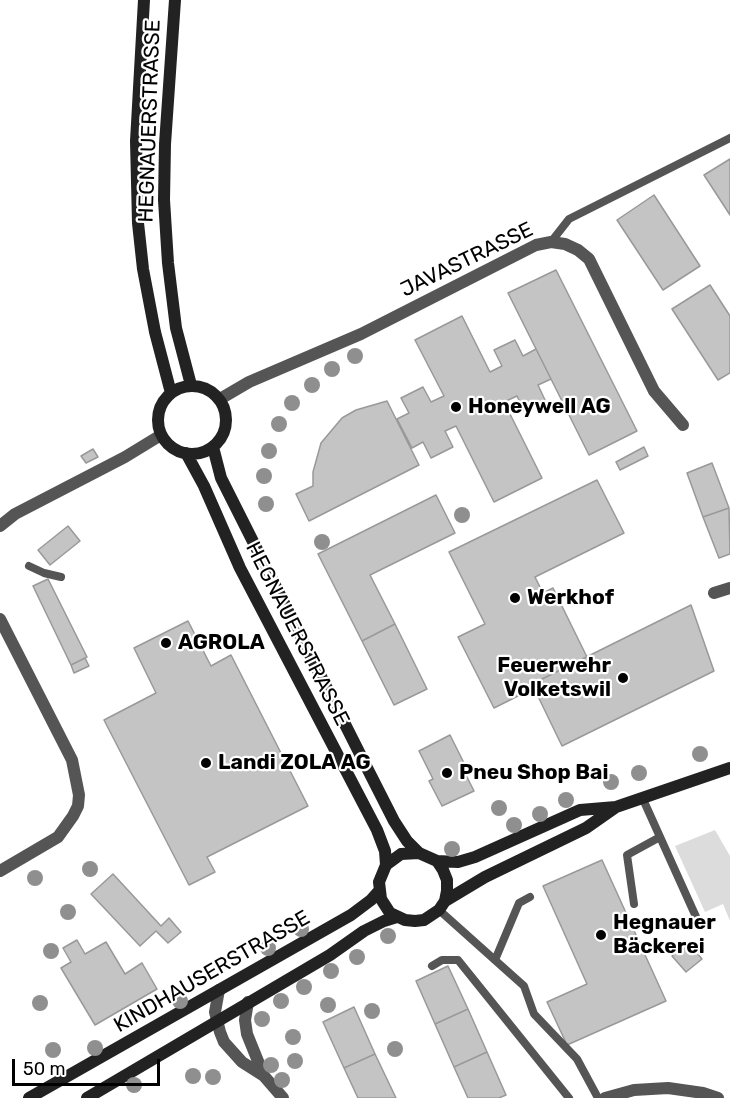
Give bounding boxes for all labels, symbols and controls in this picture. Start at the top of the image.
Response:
street label: HEGNAUERSTRASSE [134,19,166,223]
street label: JAVASTRASSE [397,217,537,303]
place label: Honeywell AG [468,394,611,420]
marker: Honeywell AG [449,400,463,414]
street label: HEGNAUERSTRASSE [240,538,354,730]
place label: Werkhof [527,585,614,611]
marker: Werkhof [508,591,522,605]
place label: AGROLA [178,630,265,656]
marker: AGROLA [159,636,173,650]
place label: Feuerwehr Volketswil [497,653,611,703]
marker: Feuerwehr Volketswil [616,671,630,685]
place label: Landi ZOLA AG [218,750,371,776]
marker: Landi ZOLA AG [199,756,213,770]
place label: Pneu Shop Bai [459,760,608,786]
marker: Pneu Shop Bai [440,766,454,780]
street label: KINDHAUSERSTRASSE [110,906,314,1038]
place label: Hegnauer Bäckerei [613,910,716,960]
marker: Hegnauer Bäckerei [594,928,608,942]
scale bar [15,1047,164,1085]
text: 50 m [23,1058,66,1080]

